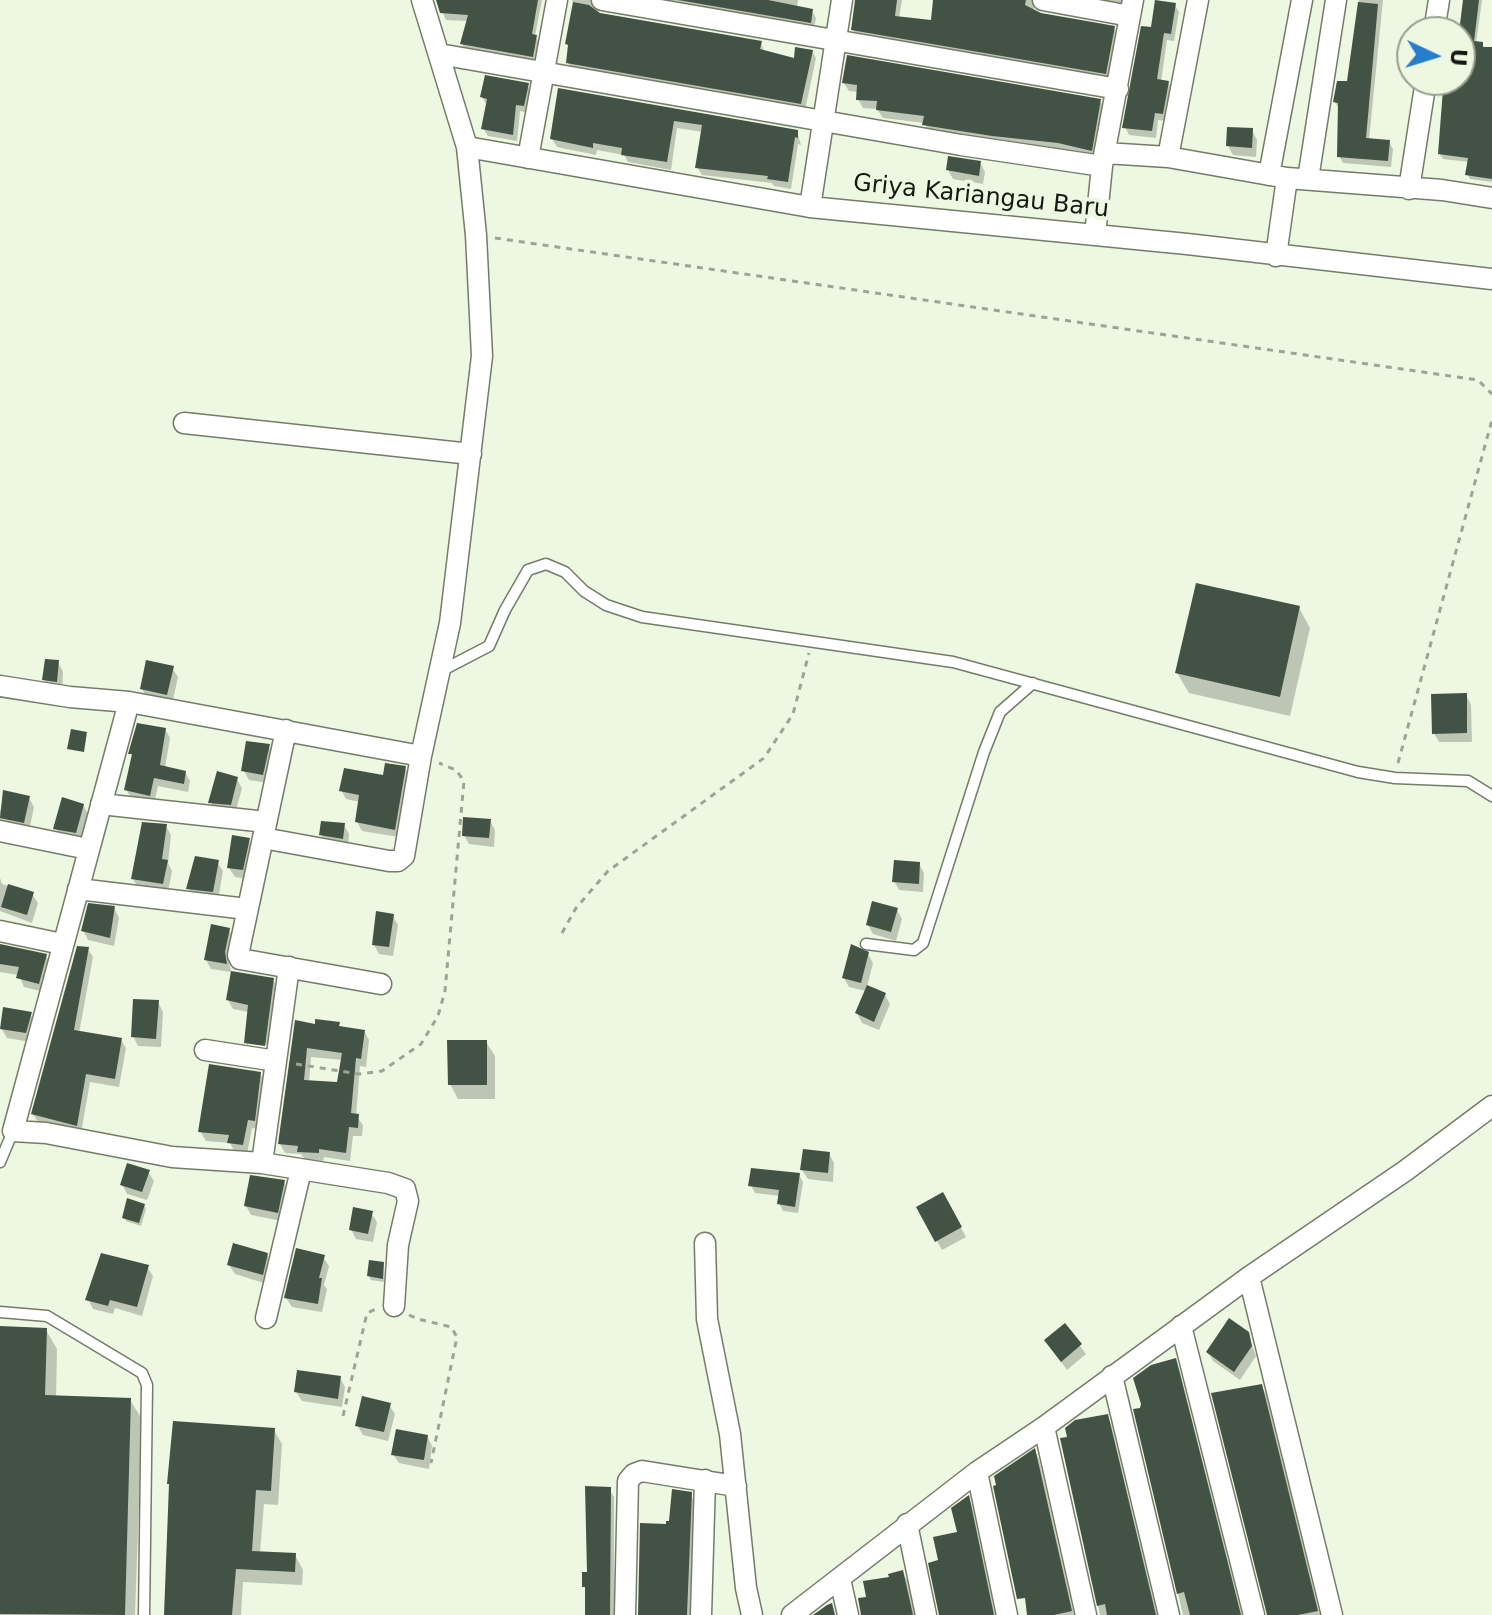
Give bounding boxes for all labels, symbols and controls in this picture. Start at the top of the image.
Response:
north arrow [1396,16,1476,96]
text: U [1445,48,1472,67]
street label: Griya Kariangau Baru [852,169,1110,225]

